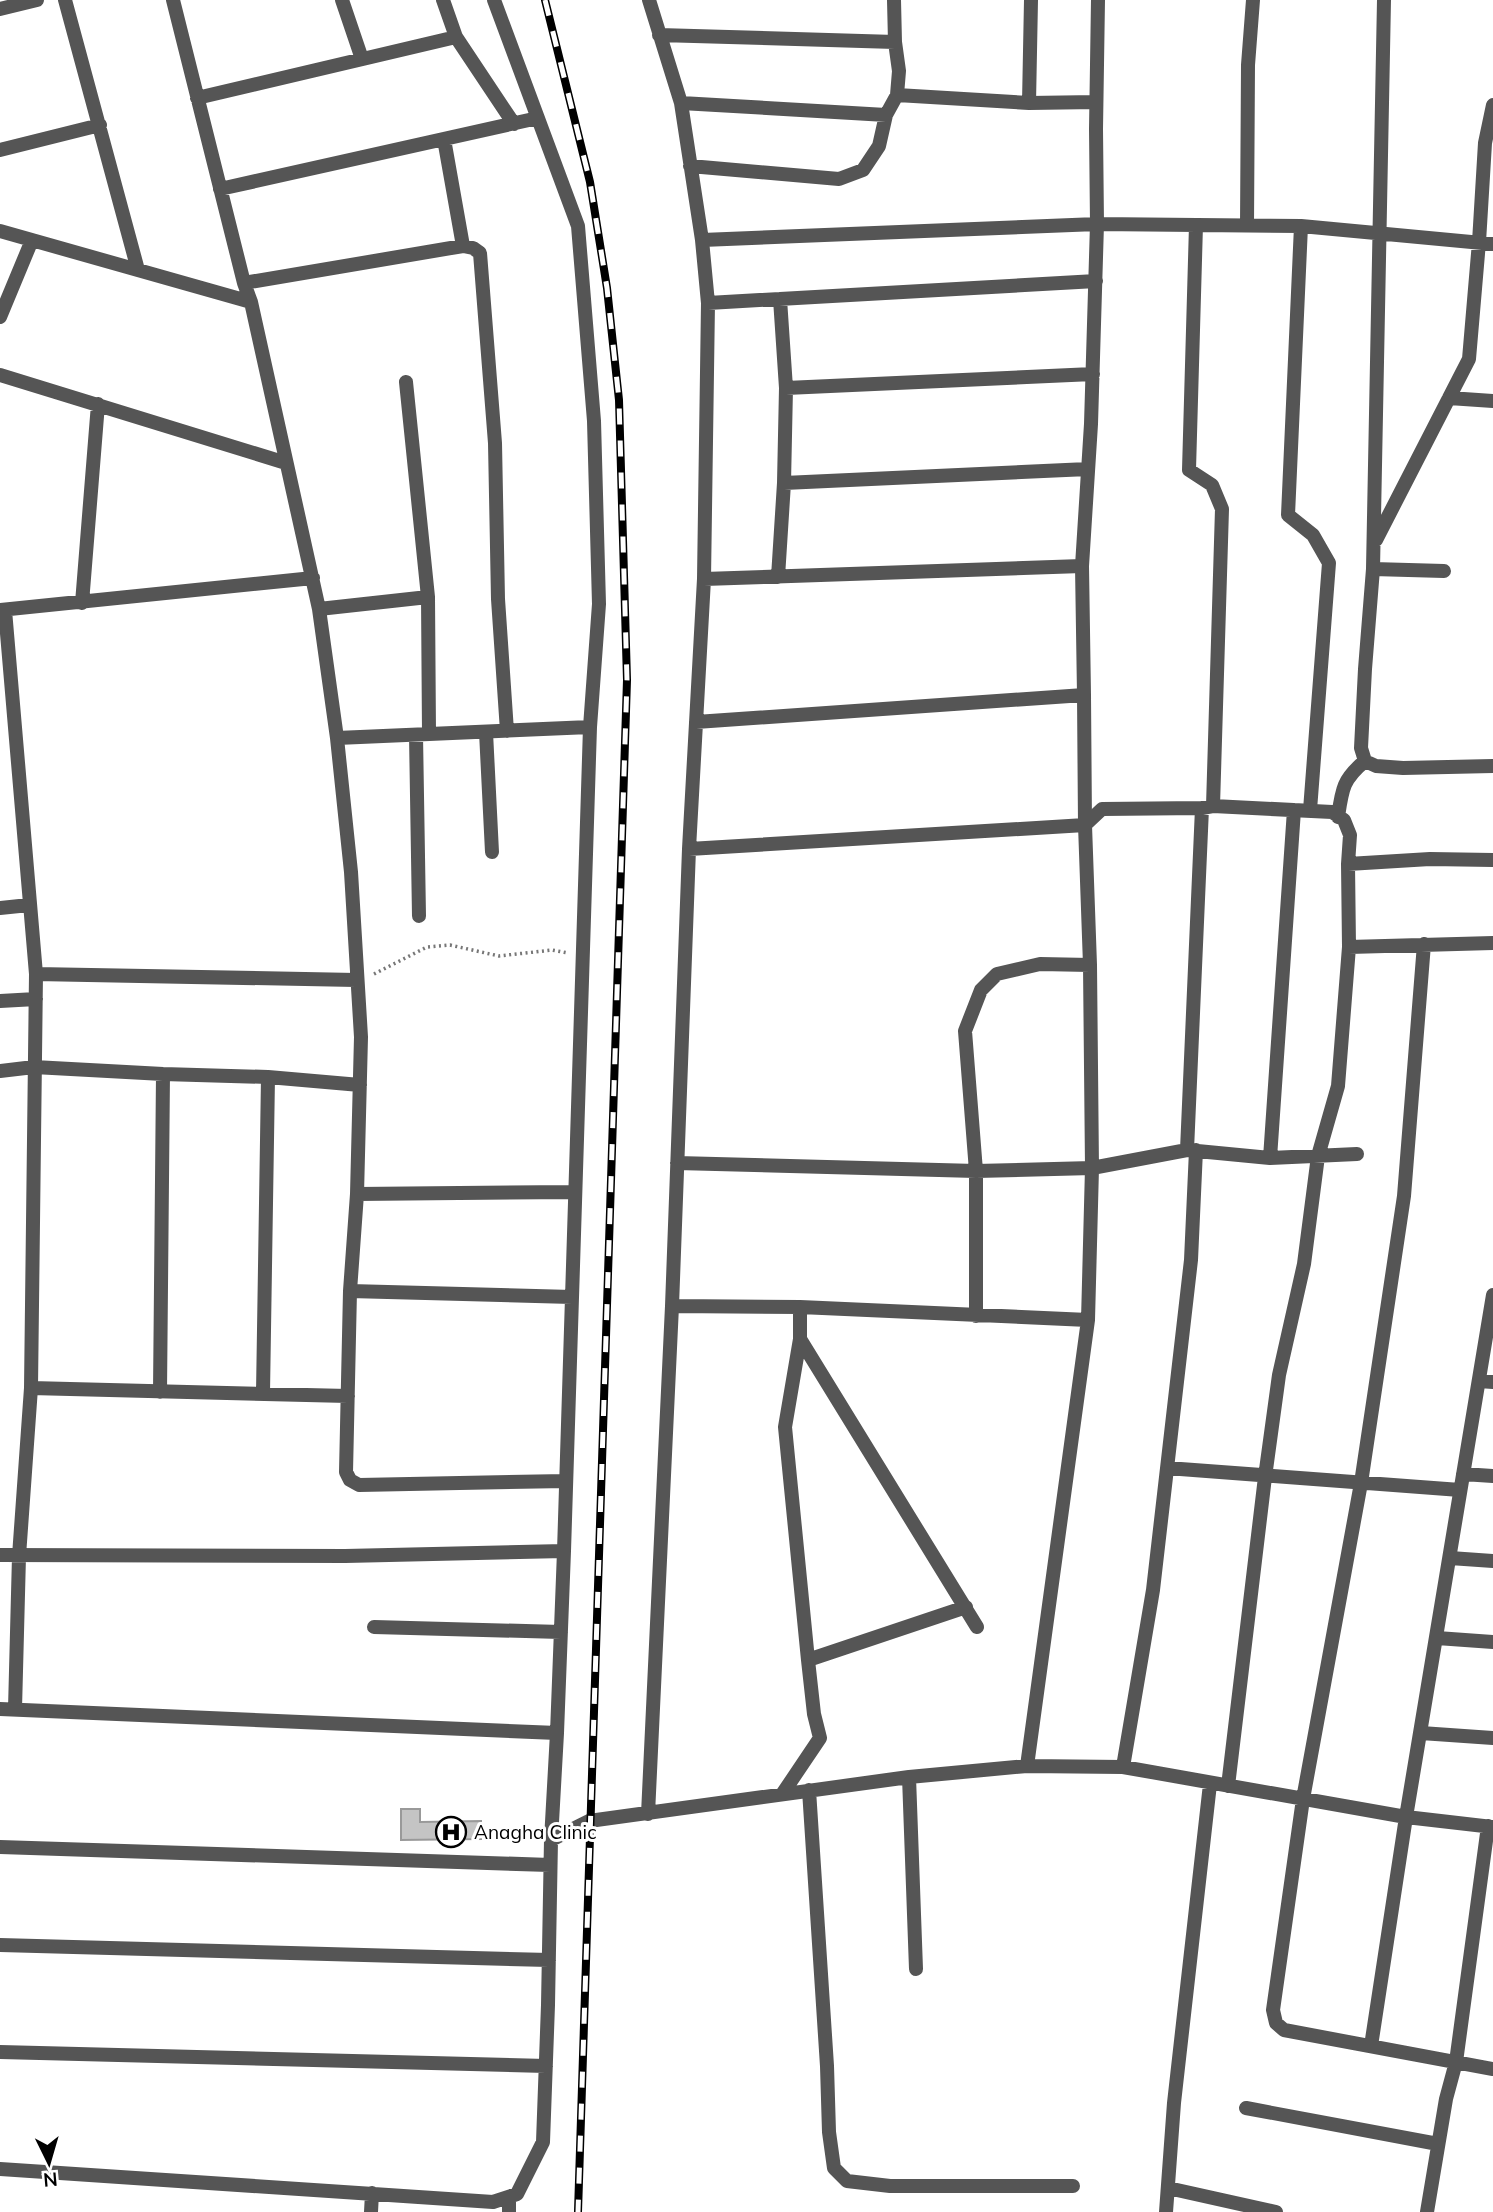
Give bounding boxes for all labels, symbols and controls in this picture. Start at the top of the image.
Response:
hospital icon: Anagha Clinic [434,1815,468,1849]
place label: Anagha Clinic [474,1820,597,1844]
north arrow [14,2128,84,2198]
text: N [42,2167,59,2193]

